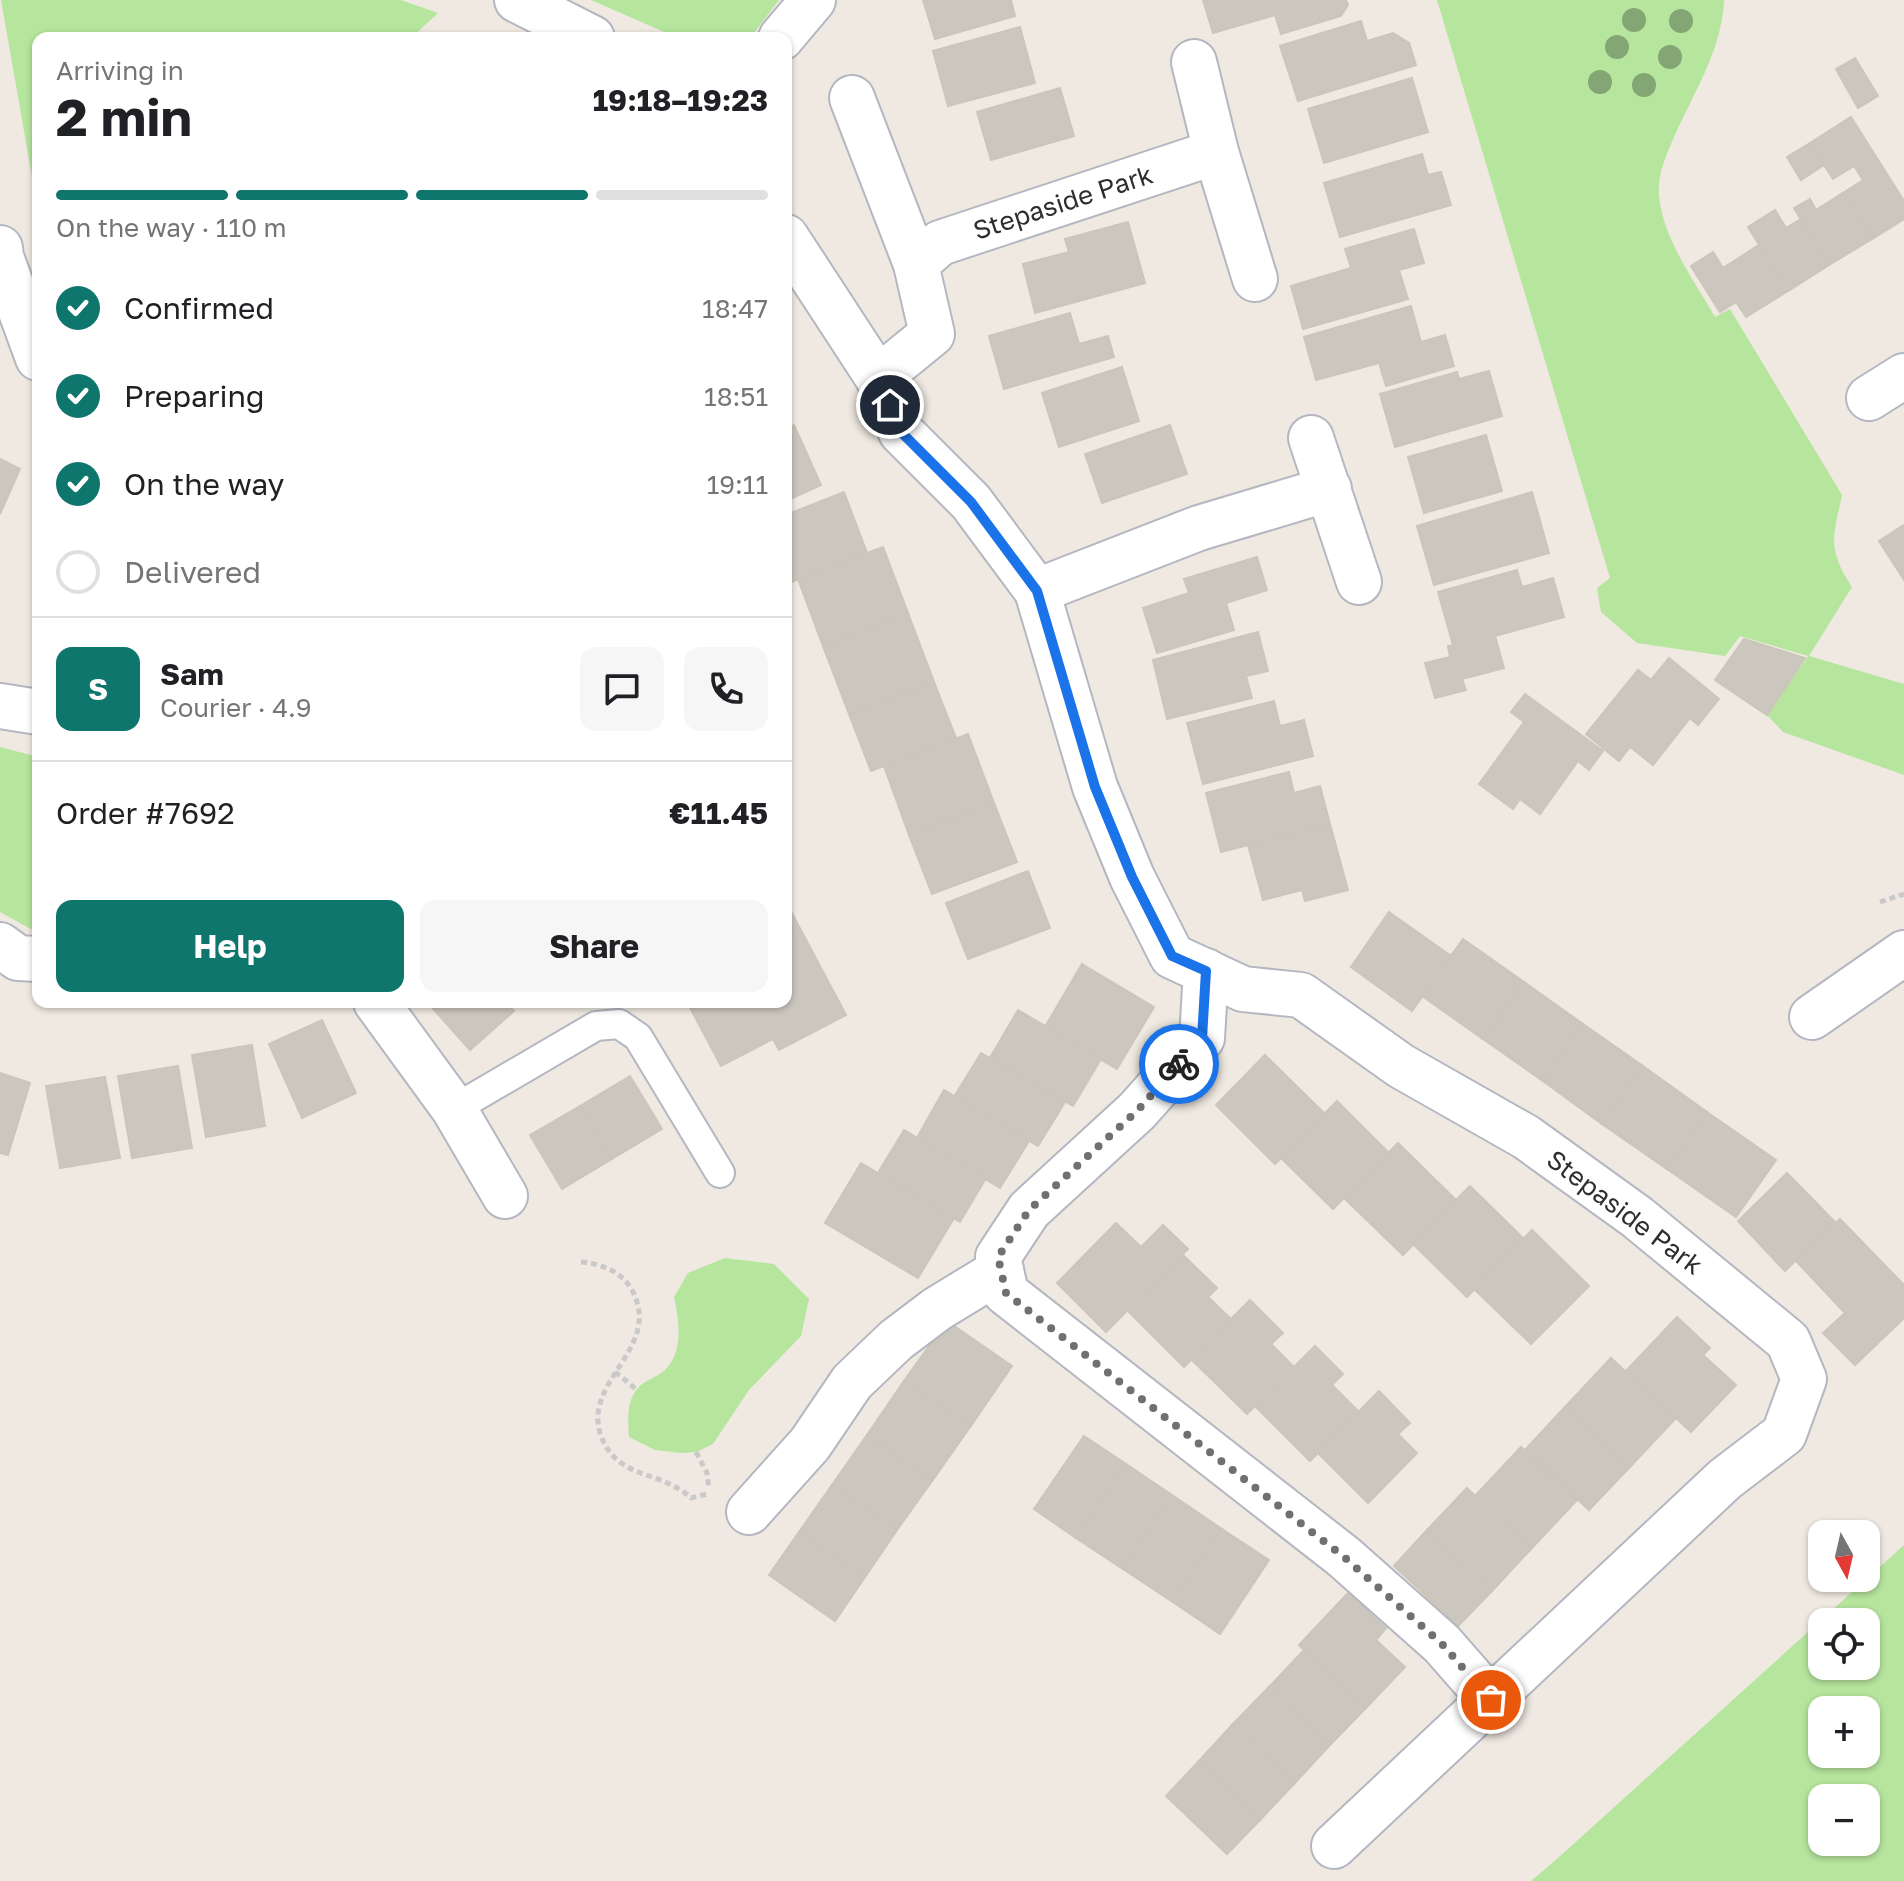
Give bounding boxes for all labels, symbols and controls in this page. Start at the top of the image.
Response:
text: Arriving in [56,55,184,86]
text: 19:18–19:23 [593,82,768,118]
text: 2 min [56,85,192,147]
street label: Stepaside Park [969,158,1157,246]
text: On the way · 110 m [56,212,287,243]
icon: check [56,286,100,330]
text: Confirmed [124,290,274,326]
text: 18:47 [702,293,768,324]
pin [856,371,924,439]
icon: check [56,374,100,418]
text: Preparing [124,378,265,414]
text: 18:51 [704,381,768,412]
icon: home [868,383,912,427]
icon: check [56,462,100,506]
text: On the way [124,466,284,502]
text: 19:11 [707,469,768,500]
text: Delivered [124,554,261,590]
button: chat [580,647,664,731]
button: phone [684,647,768,731]
text: Sam [160,656,224,692]
text: S [88,671,108,707]
text: Courier · 4.9 [160,692,312,723]
text: Order #7692 [56,795,235,831]
text: €11.45 [669,795,768,831]
button: Help [56,900,404,992]
button: Share [420,900,768,992]
courier [1139,1024,1219,1104]
icon: bike [1157,1042,1201,1086]
street label: Stepaside Park [1541,1143,1709,1281]
north arrow [1808,1520,1880,1592]
map controls [1808,1520,1880,1856]
button: locate [1808,1608,1880,1680]
pin [1457,1666,1525,1734]
icon: bag [1469,1678,1513,1722]
button: + [1808,1696,1880,1768]
button: − [1808,1784,1880,1856]

